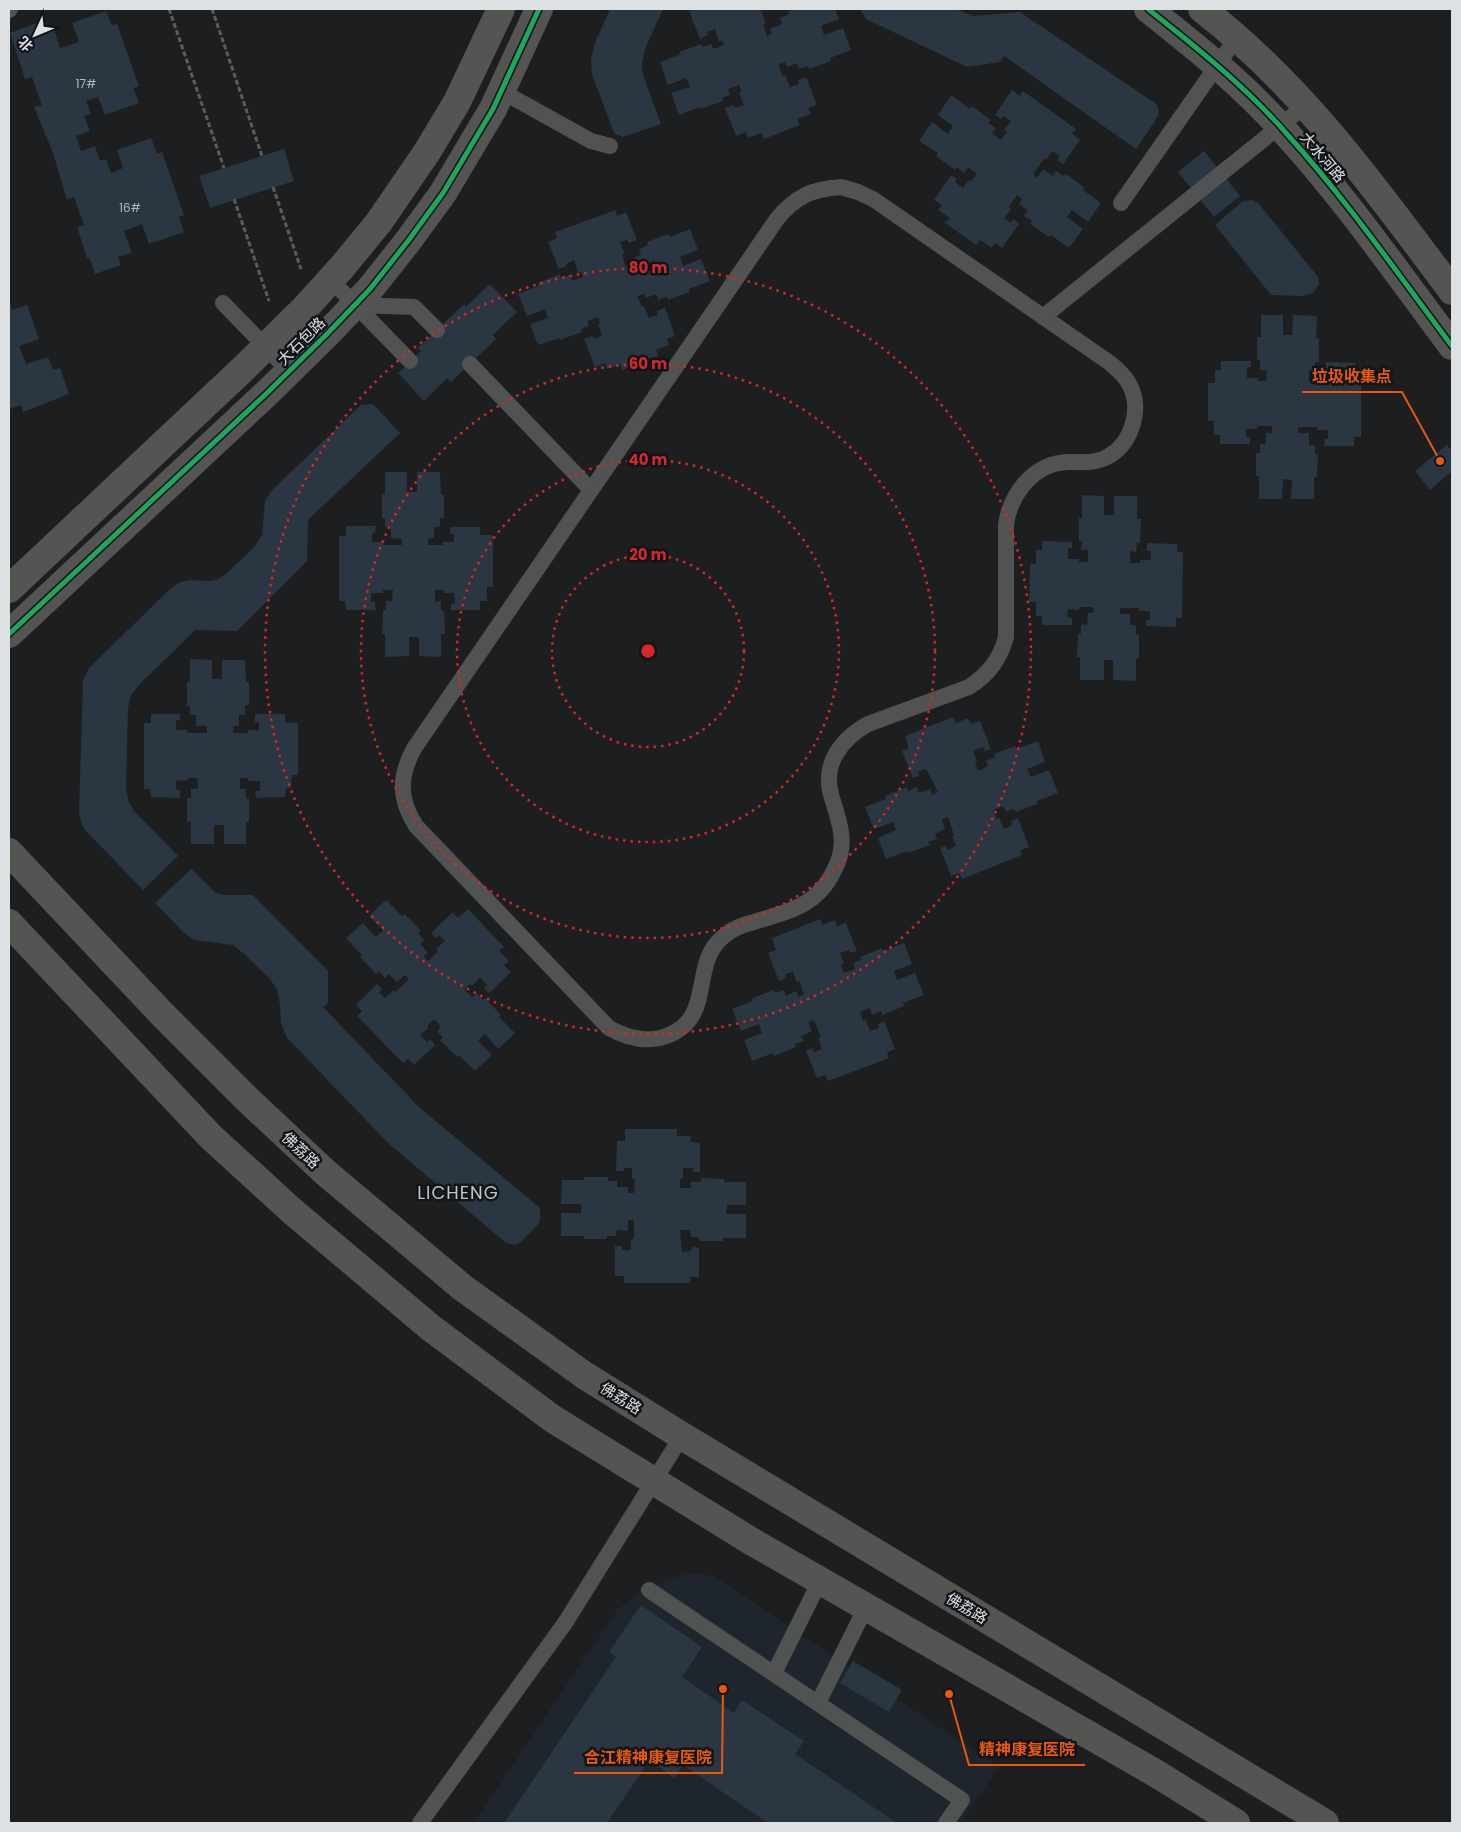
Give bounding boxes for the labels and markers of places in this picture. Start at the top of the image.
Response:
callout: 垃圾收集点 [1302,361,1402,392]
centre of rings [639,642,657,660]
callout: 精神康复医院 [969,1734,1085,1765]
callout: 合江精神康复医院 [574,1742,722,1773]

